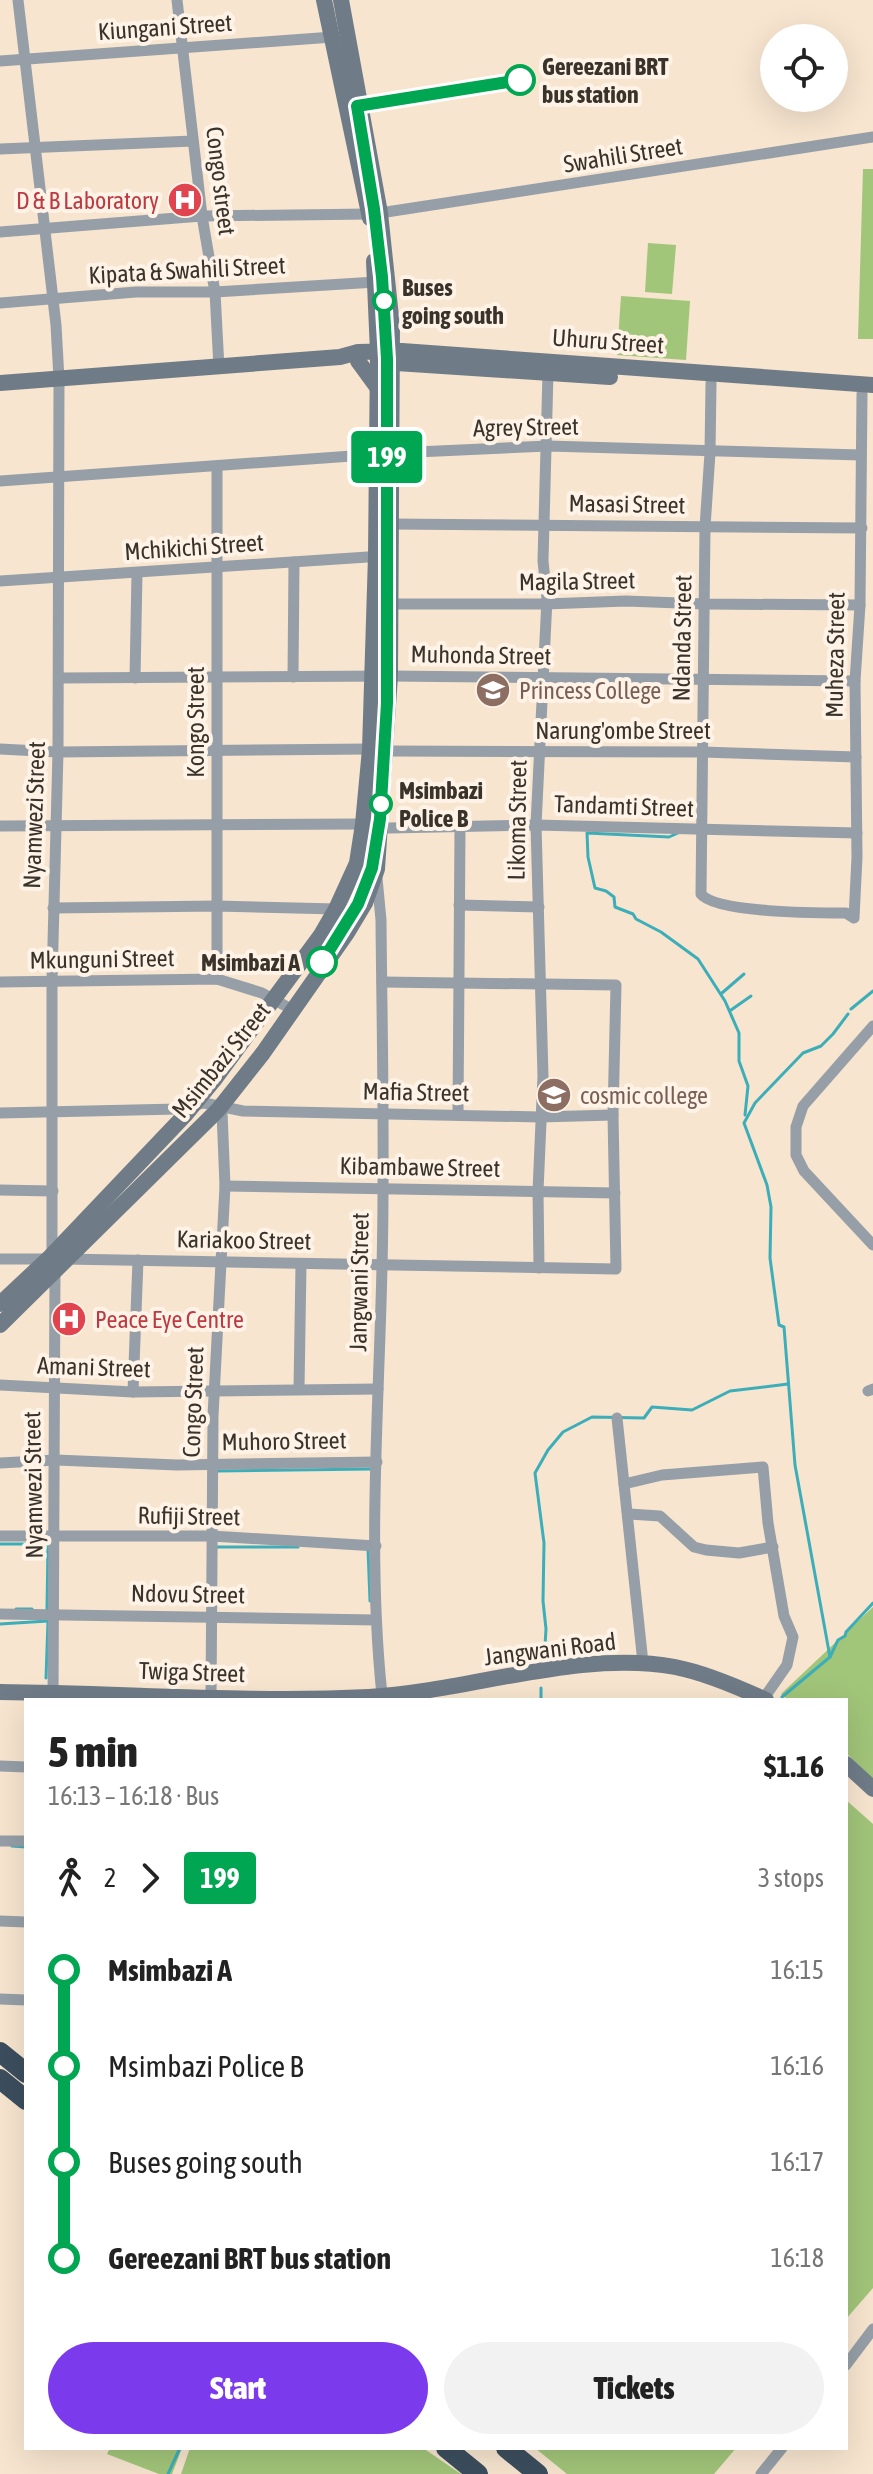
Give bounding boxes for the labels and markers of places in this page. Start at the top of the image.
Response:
place label: Gereezani BRT bus station [542,53,669,108]
marker: Gereezani BRT bus station [505,65,535,95]
hospital icon: D & B Laboratory [166,181,204,219]
place label: D & B Laboratory [16,187,159,214]
place label: Buses going south [402,274,504,329]
marker: Buses going south [373,290,395,312]
school or university icon: Princess College [474,671,512,709]
place label: Princess College [519,677,661,704]
place label: Msimbazi Police B [399,777,483,832]
marker: Msimbazi Police B [370,793,392,815]
marker: Msimbazi A [307,947,337,977]
place label: Msimbazi A [201,949,300,976]
school or university icon: cosmic college [535,1076,573,1114]
place label: cosmic college [580,1082,708,1109]
hospital icon: Peace Eye Centre [50,1300,88,1338]
place label: Peace Eye Centre [95,1306,244,1333]

